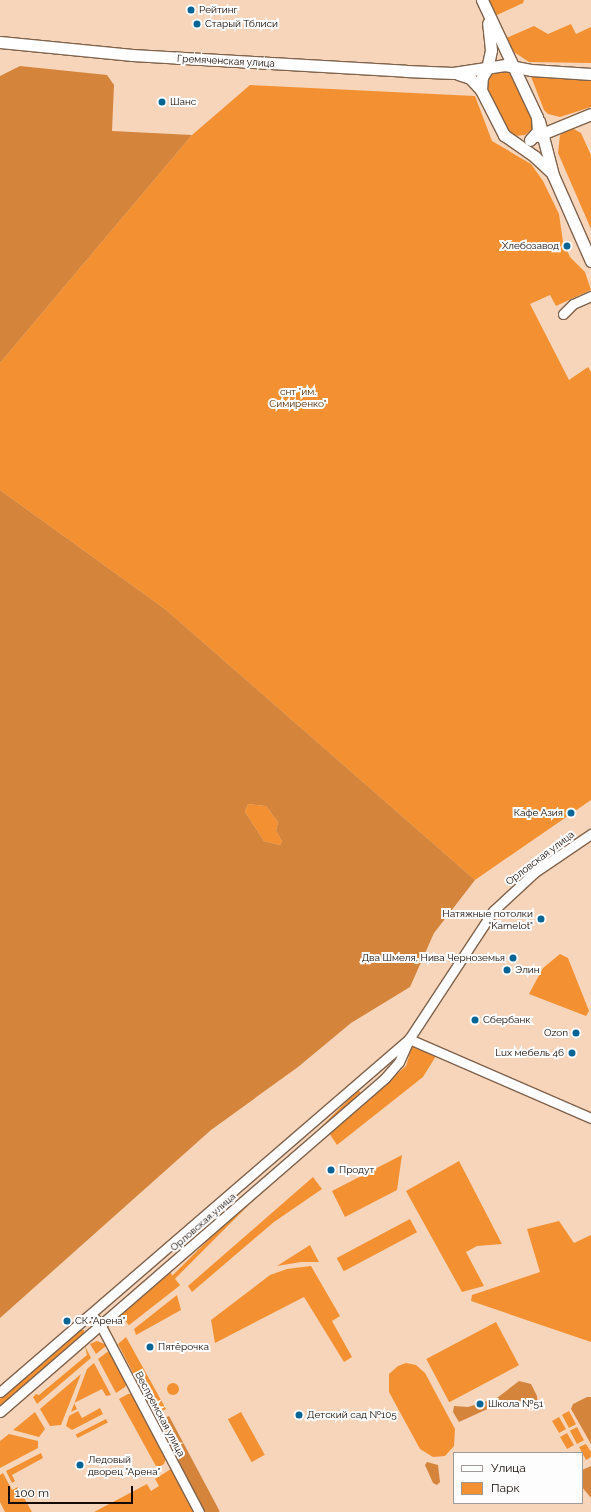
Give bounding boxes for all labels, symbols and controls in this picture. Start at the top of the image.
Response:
place label: Рейтинг [199,4,238,16]
marker: Рейтинг [186,5,196,15]
place label: Старый Тблиси [205,18,278,30]
marker: Старый Тблиси [192,19,202,29]
street label: Гремяченская улица [177,52,275,70]
place label: Шанс [170,96,196,108]
marker: Шанс [157,97,167,107]
place label: Хлебозавод [502,240,559,252]
marker: Хлебозавод [562,241,572,251]
park label: снт "им. Симиренко" [269,385,327,408]
place label: Кафе Азия [513,807,563,819]
marker: Кафе Азия [566,808,576,818]
street label: Орловская улица [503,828,577,888]
place label: Натяжные потолки "Kamelot" [442,907,533,930]
marker: Натяжные потолки "Kamelot" [536,914,546,924]
place label: Два Шмеля, Нива Черноземья [362,952,505,964]
marker: Два Шмеля, Нива Черноземья [508,953,518,963]
place label: Элин [515,964,540,976]
marker: Элин [502,965,512,975]
place label: Сбербанк [483,1014,531,1026]
marker: Сбербанк [470,1015,480,1025]
place label: Ozon [544,1027,568,1039]
marker: Ozon [571,1028,581,1038]
place label: Lux мебель 46 [495,1047,564,1059]
marker: Lux мебель 46 [567,1048,577,1058]
place label: Продут [339,1164,374,1176]
marker: Продут [326,1165,336,1175]
street label: Орловская улица [168,1190,238,1254]
place label: СК "Арена" [75,1315,126,1327]
marker: СК "Арена" [62,1316,72,1326]
place label: Пятёрочка [158,1341,209,1353]
marker: Пятёрочка [145,1342,155,1352]
street label: Веспремская улица [132,1369,188,1459]
place label: Школа №51 [488,1398,543,1410]
marker: Школа №51 [475,1399,485,1409]
place label: Детский сад №105 [307,1409,397,1421]
marker: Детский сад №105 [294,1410,304,1420]
legend [453,1452,583,1504]
place label: Ледовый дворец "Арена" [88,1453,161,1476]
marker: Ледовый дворец "Арена" [75,1460,85,1470]
text: Улица [491,1461,526,1475]
scale bar [10,1478,135,1504]
text: Парк [491,1481,520,1495]
text: 100 m [15,1486,49,1500]

